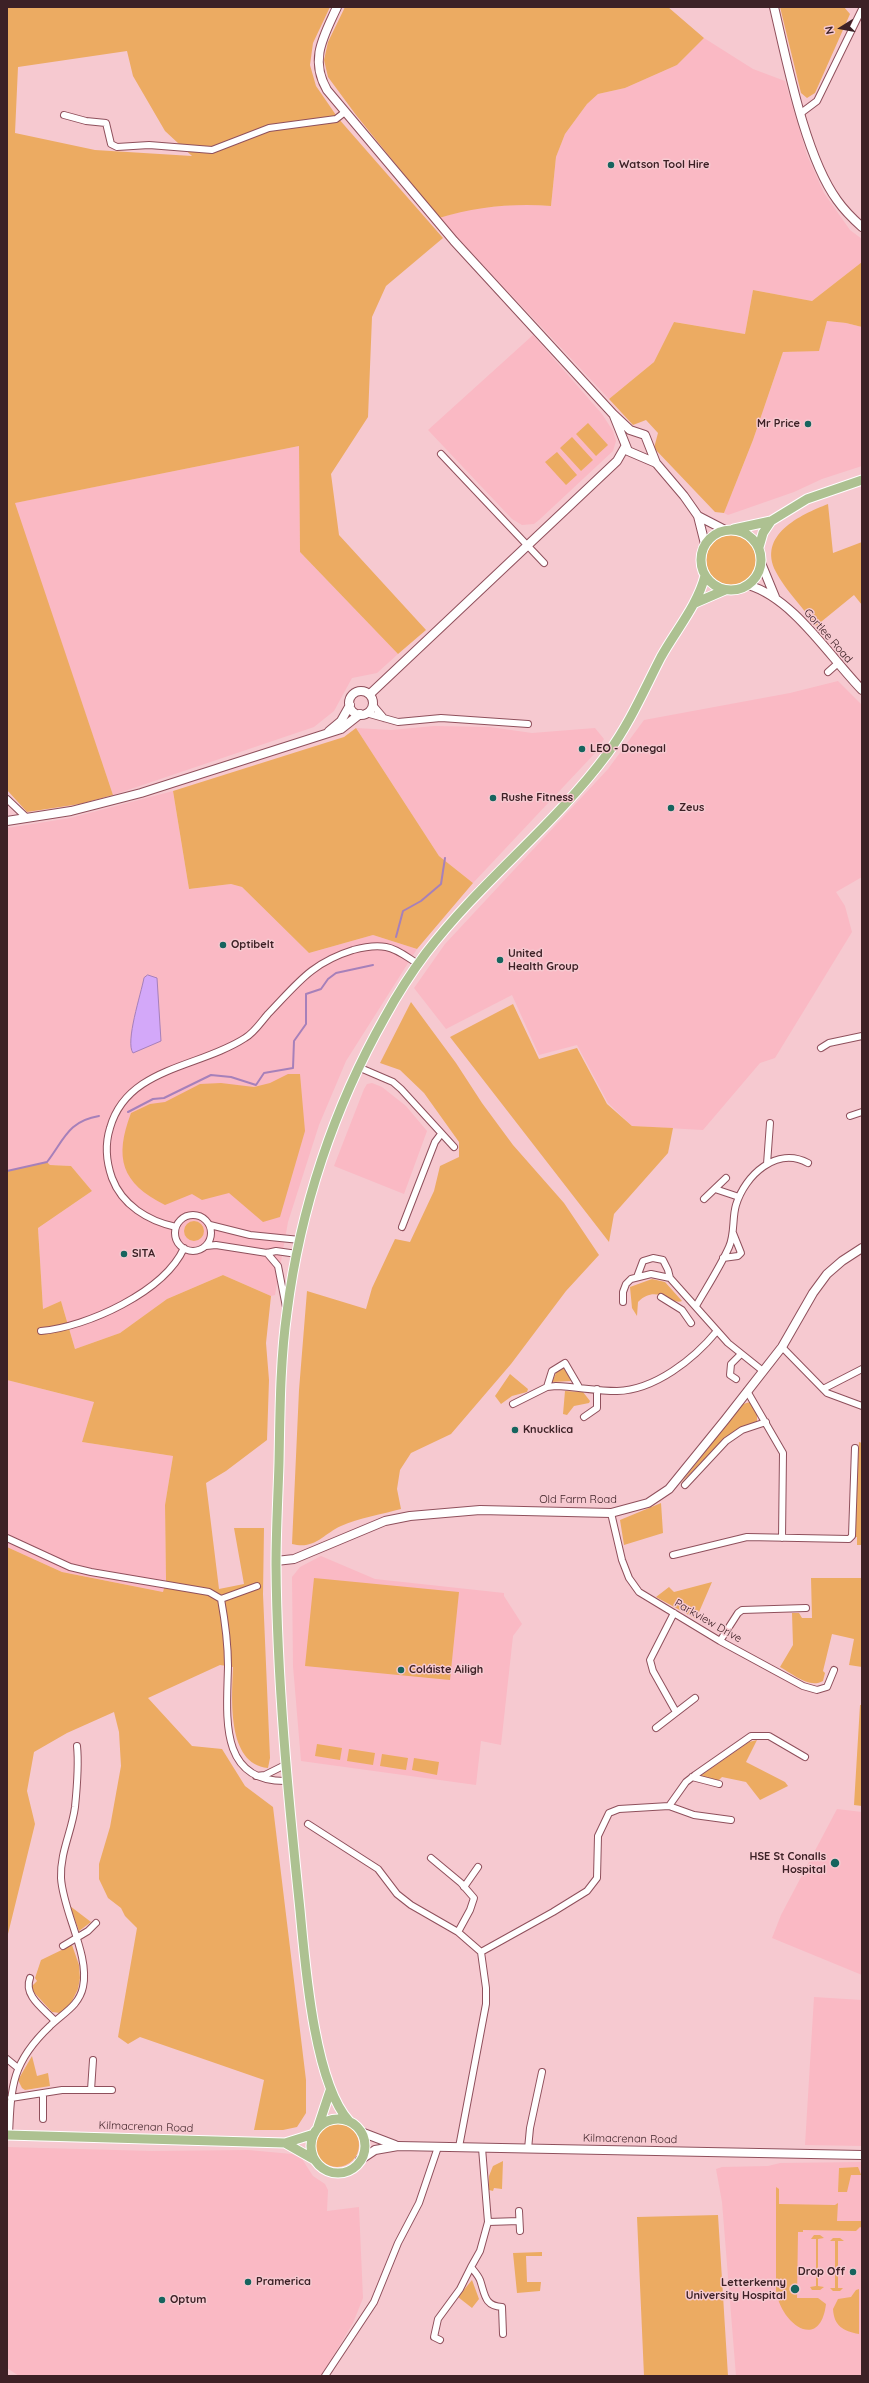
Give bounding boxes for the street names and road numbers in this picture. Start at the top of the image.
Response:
street label: Gortlee Road [801,606,855,666]
street label: Old Farm Road [539,1493,617,1507]
street label: Parkview Drive [672,1596,744,1646]
street label: Kilmacrenan Road [99,2119,193,2135]
street label: Kilmacrenan Road [583,2132,677,2146]

